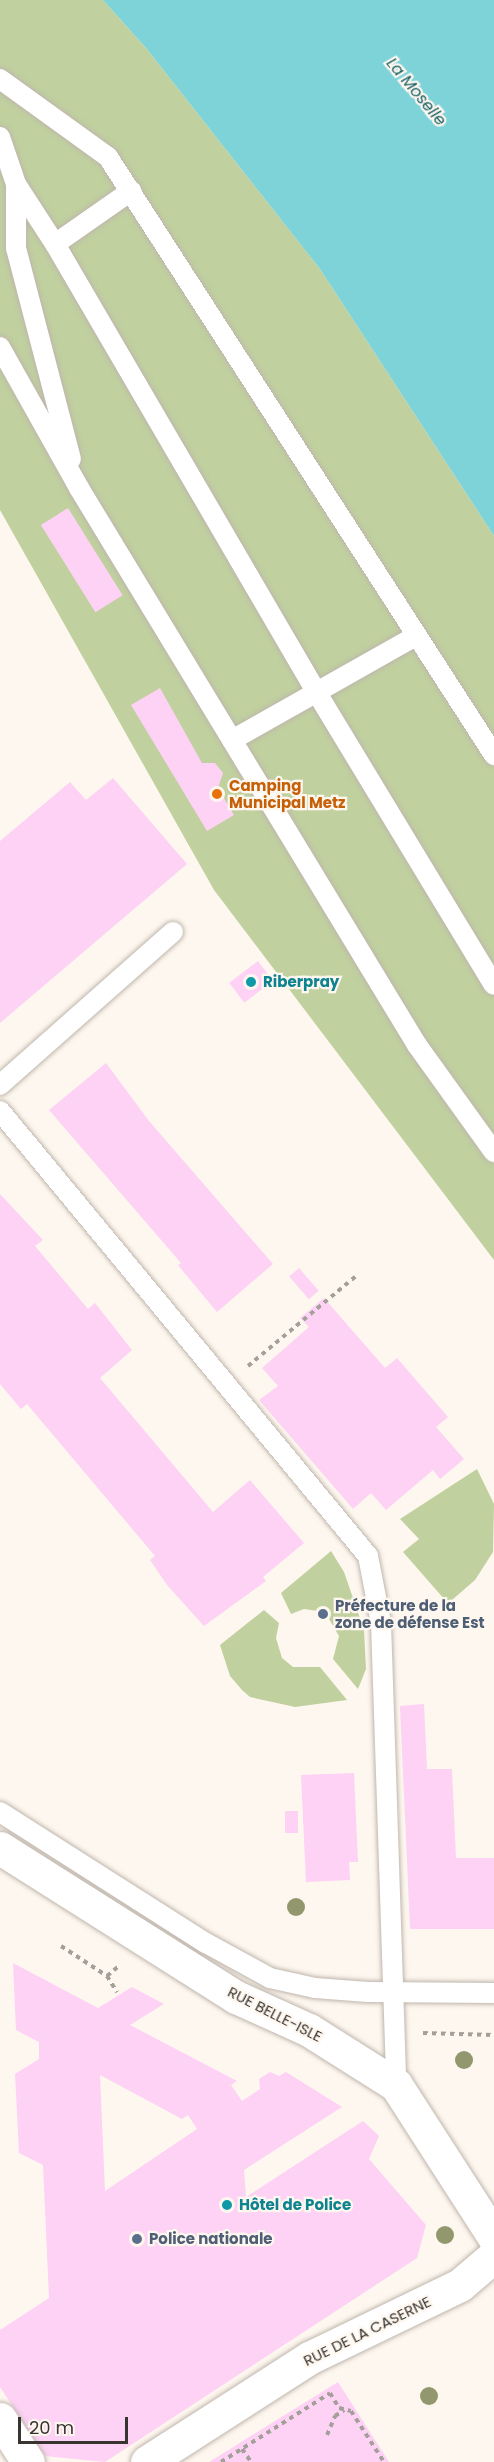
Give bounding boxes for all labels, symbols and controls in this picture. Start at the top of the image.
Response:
water label: La Moselle [382,54,450,130]
place label: Camping Municipal Metz [229,776,345,811]
marker: Camping Municipal Metz [210,787,224,801]
place label: Riberpray [263,973,339,991]
marker: Riberpray [244,975,258,989]
place label: Préfecture de la zone de défense Est [335,1596,485,1631]
marker: Préfecture de la zone de défense Est [316,1607,330,1621]
street label: RUE BELLE-ISLE [225,1983,325,2045]
place label: Hôtel de Police [239,2196,351,2214]
marker: Hôtel de Police [220,2198,234,2212]
place label: Police nationale [149,2230,273,2248]
marker: Police nationale [130,2232,144,2246]
street label: RUE DE LA CASERNE [300,2292,434,2370]
scale bar [21,2405,130,2443]
text: 20 m [29,2415,74,2440]

